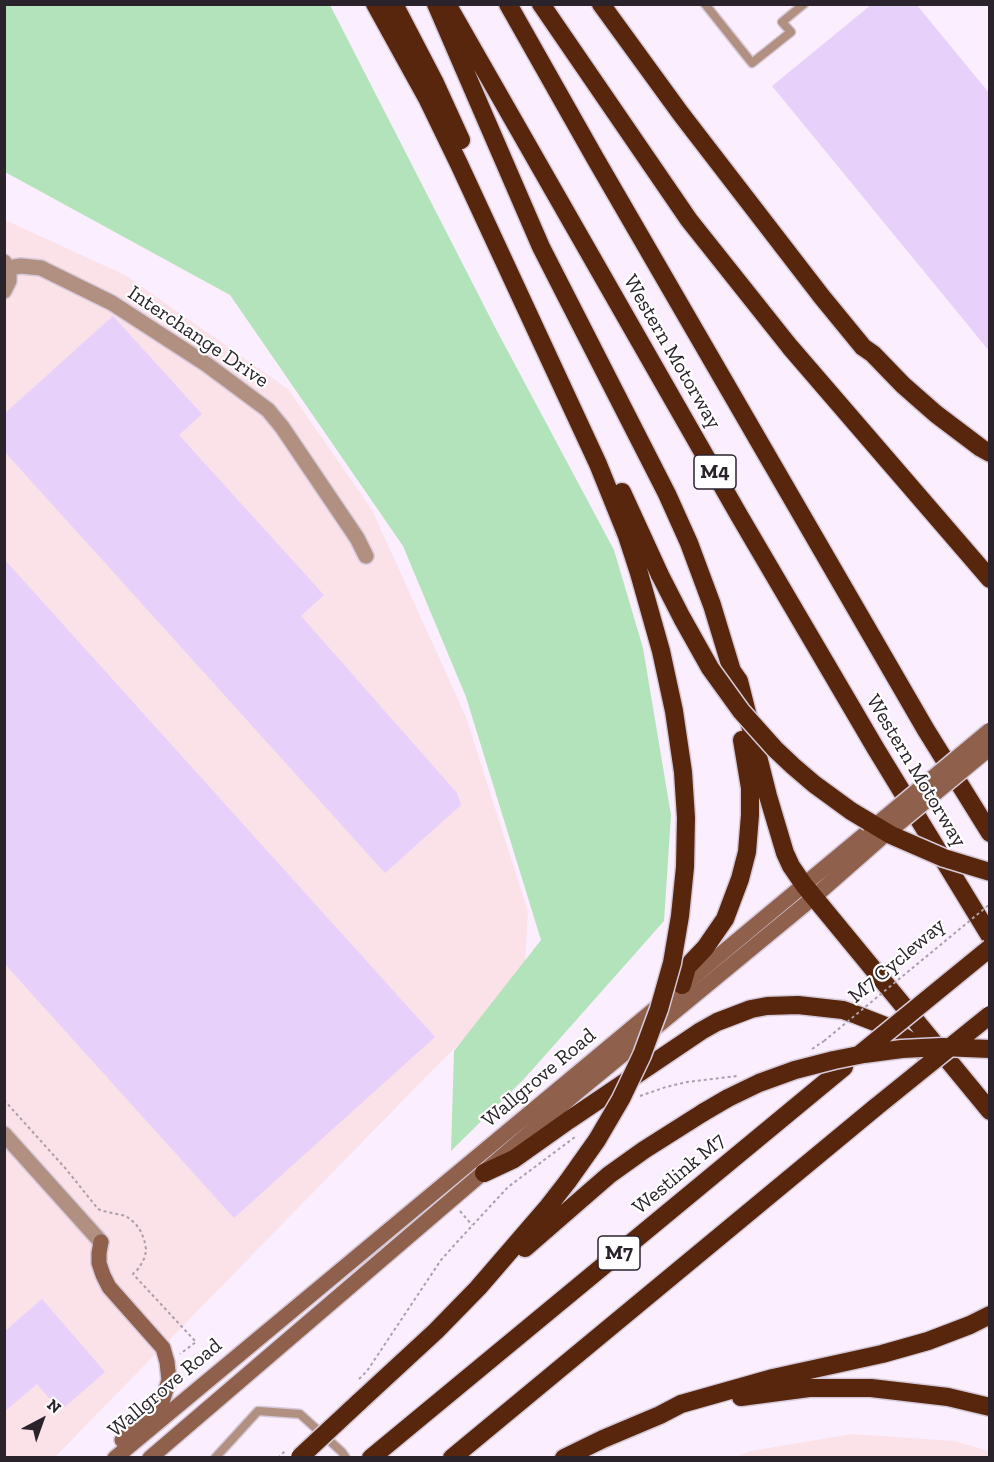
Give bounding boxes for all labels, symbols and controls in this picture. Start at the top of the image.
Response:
street label: Western Motorway [618,270,726,434]
street label: Interchange Drive [123,281,273,393]
road number: M4 [694,455,736,489]
street label: Western Motorway [860,690,972,852]
street label: M7 Cycleway [843,913,951,1009]
street label: Wallgrove Road [477,1023,601,1133]
street label: Westlink M7 [628,1128,730,1220]
road number: M7 [598,1236,640,1270]
street label: Wallgrove Road [103,1333,227,1443]
north arrow [12,1390,72,1450]
text: N [43,1395,65,1417]

